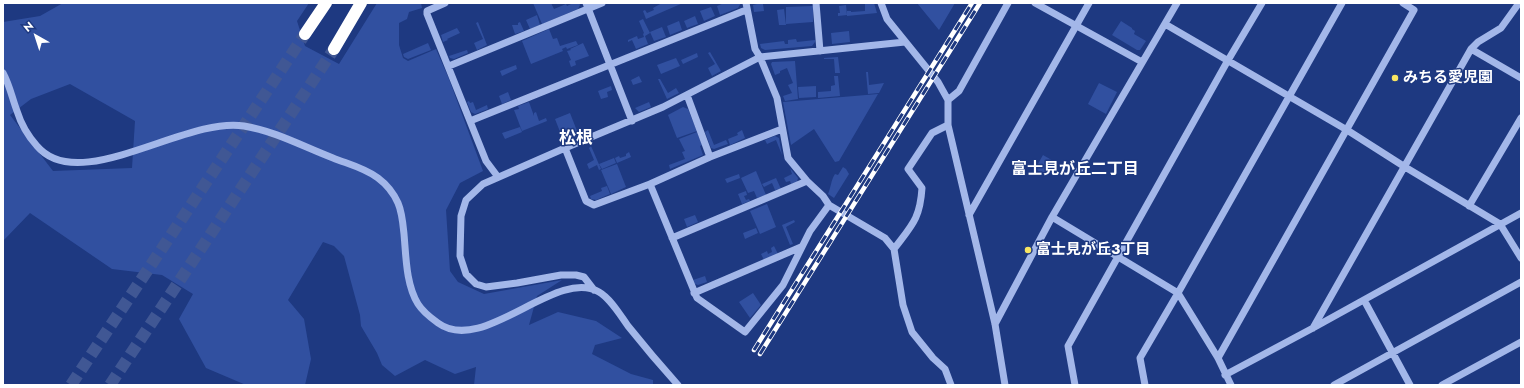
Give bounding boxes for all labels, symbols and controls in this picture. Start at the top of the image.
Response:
north arrow [16,16,56,56]
text: N [20,18,37,36]
place label: みちる愛児園 [1403,69,1493,87]
marker: みちる愛児園 [1390,73,1400,83]
district label: 松根 [559,129,593,149]
district label: 富士見が丘二丁目 [1011,160,1139,180]
place label: 富士見が丘3丁目 [1036,241,1150,259]
marker: 富士見が丘3丁目 [1023,245,1033,255]

